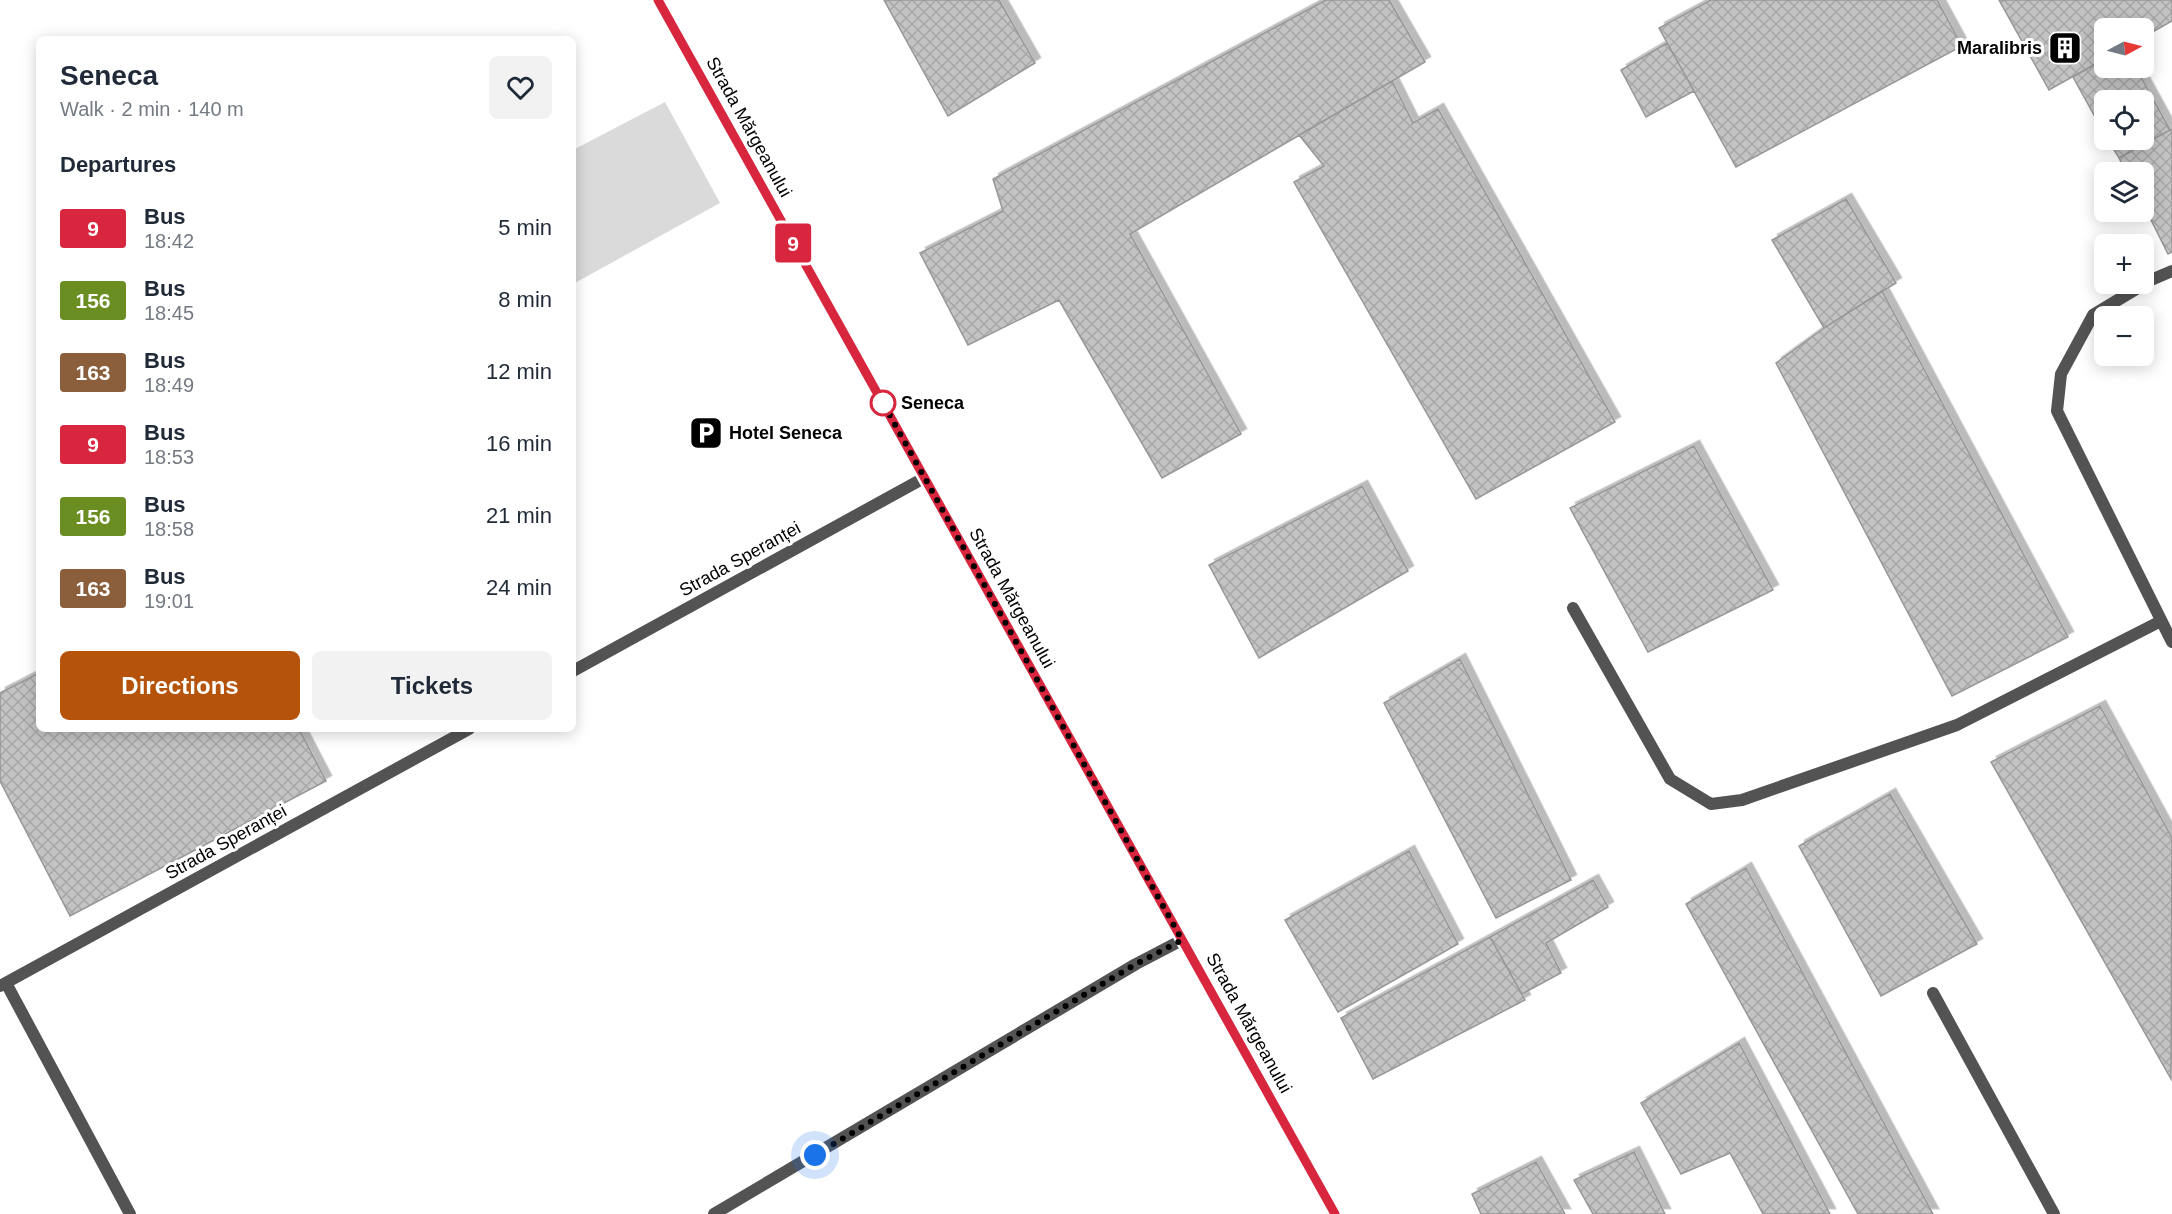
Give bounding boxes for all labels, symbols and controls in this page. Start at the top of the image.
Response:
north arrow [2094,18,2154,78]
map controls [2094,18,2154,366]
building icon: Maralibris [2047,30,2083,66]
place label: Maralibris [1957,38,2042,58]
street label: Strada Mărgeanului [702,53,796,201]
button: heart [489,56,552,119]
text: Seneca [60,60,158,91]
button: locate [2094,90,2154,150]
text: Walk · 2 min · 140 m [60,98,244,120]
text: Departures [60,152,176,177]
button: layers [2094,162,2154,222]
text: Bus [144,204,186,229]
text: 5 min [498,215,552,240]
text: 9 [87,217,99,240]
line badge: 9 [774,224,812,262]
text: 18:42 [144,230,194,252]
text: 9 [787,232,799,255]
button: + [2094,234,2154,294]
text: Bus [144,276,186,301]
text: 8 min [498,287,552,312]
text: 156 [75,289,111,312]
text: 18:45 [144,302,194,324]
button: − [2094,306,2154,366]
text: Bus [144,348,186,373]
text: 12 min [486,359,552,384]
text: 163 [75,361,111,384]
text: 18:49 [144,374,194,396]
marker: Seneca [870,390,896,416]
place label: Seneca [901,393,965,413]
parking icon: Hotel Seneca [688,415,724,451]
text: Bus [144,420,186,445]
place label: Hotel Seneca [729,423,843,443]
text: 16 min [486,431,552,456]
text: 9 [87,433,99,456]
text: 18:53 [144,446,194,468]
text: Bus [144,492,186,517]
text: 21 min [486,503,552,528]
text: 156 [75,505,111,528]
text: 18:58 [144,518,194,540]
street label: Strada Speranței [676,518,804,600]
street label: Strada Mărgeanului [965,524,1059,672]
text: Bus [144,564,186,589]
text: 24 min [486,575,552,600]
text: 163 [75,577,111,600]
text: 19:01 [144,590,194,612]
button: Directions [60,651,300,720]
button: Tickets [312,651,552,720]
street label: Strada Speranței [162,801,290,883]
street label: Strada Mărgeanului [1202,949,1296,1097]
your location [800,1140,830,1170]

